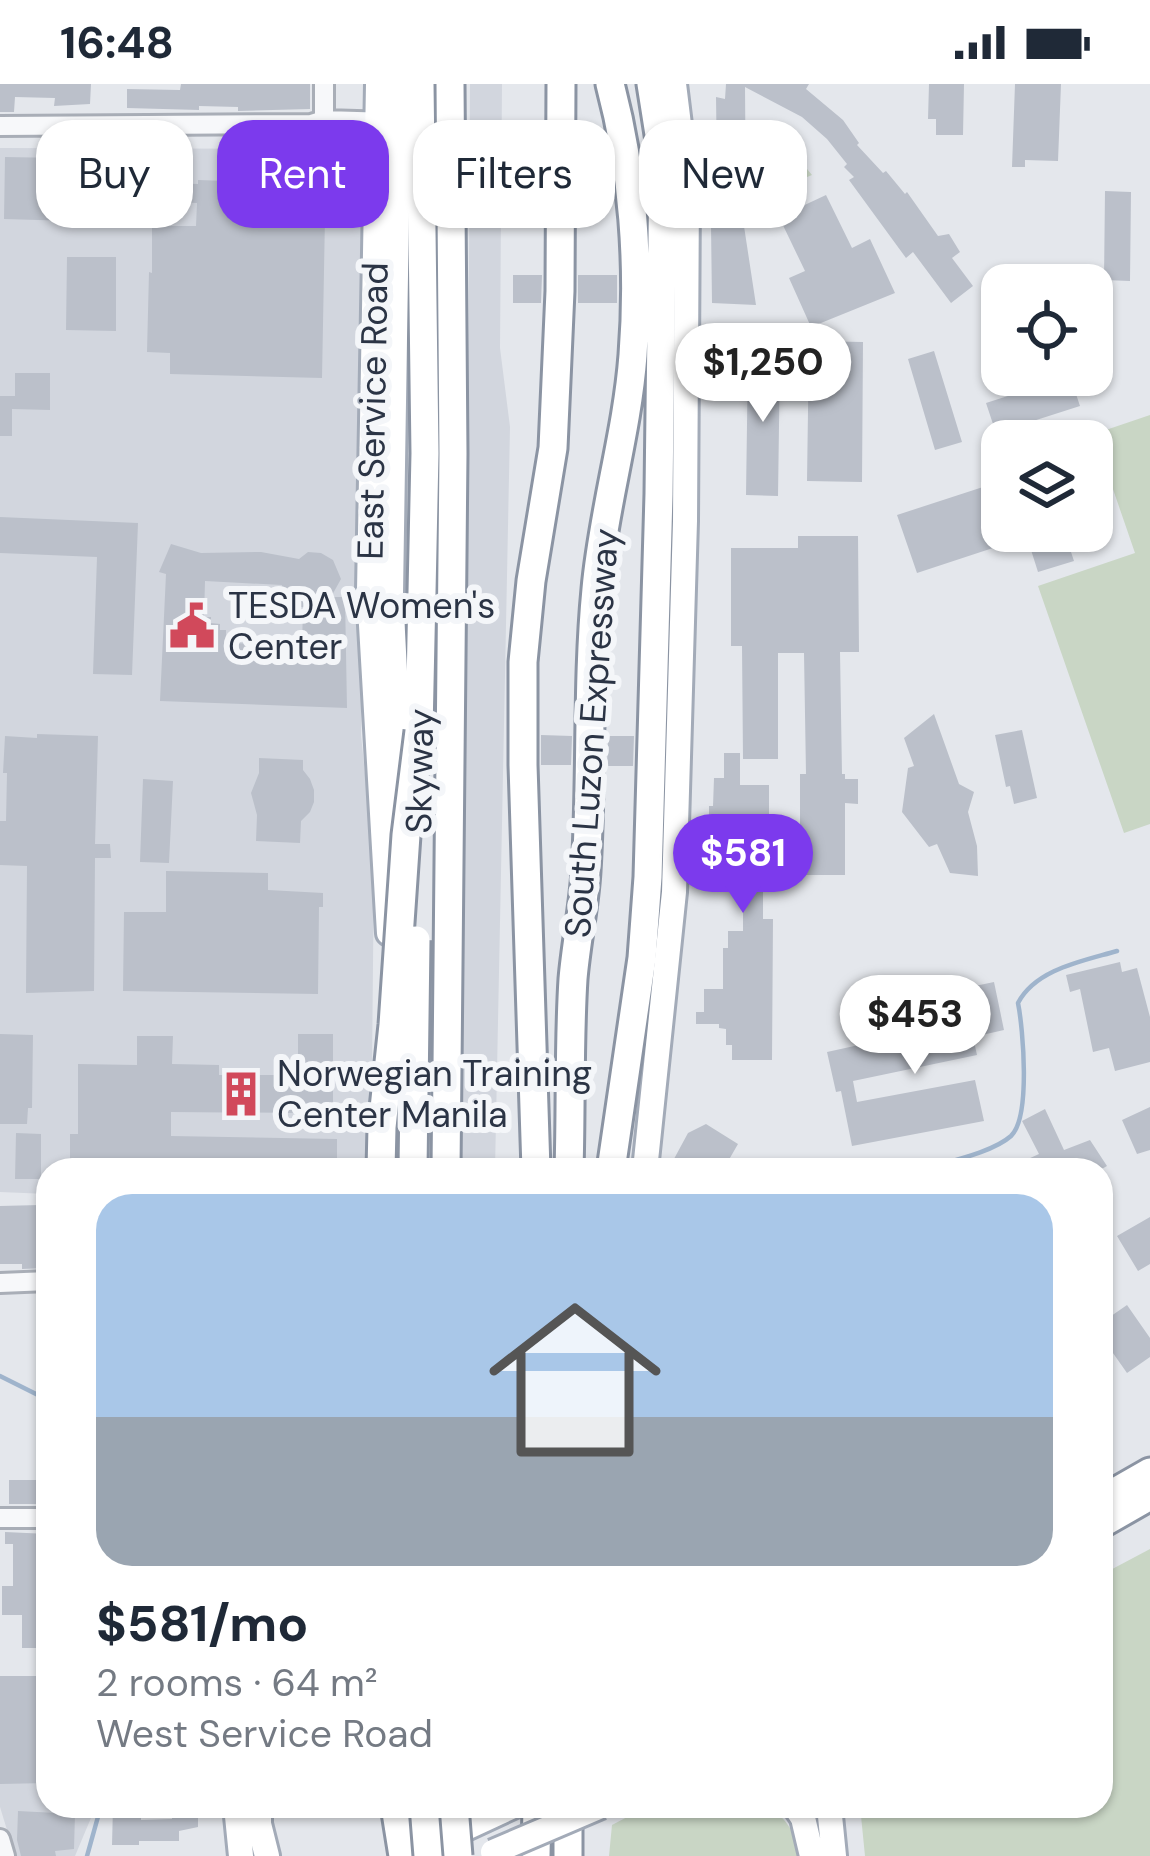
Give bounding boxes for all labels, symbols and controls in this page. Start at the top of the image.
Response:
text: 16:48 [60,13,174,72]
chip: Buy [36,120,193,228]
chip: Rent [217,120,389,228]
chip: Filters [413,120,615,228]
chip: New [639,120,807,228]
street label: East Service Road [346,262,399,560]
map controls [981,264,1113,552]
button: locate [981,264,1113,396]
pin: $1,250 [665,323,861,425]
text: $1,250 [702,336,824,387]
button: layers [981,420,1113,552]
street label: South Luzon Expressway [554,527,629,939]
place label: TESDA Women's Center [228,582,495,670]
public building icon: TESDA Women's Center [167,601,217,651]
street label: Skyway [395,708,444,834]
pin: $581 [672,814,814,916]
text: $581 [700,827,786,878]
pin: $453 [844,975,986,1077]
text: $453 [867,988,963,1039]
place label: Norwegian Training Center Manila [277,1050,592,1138]
building icon: Norwegian Training Center Manila [216,1069,266,1119]
icon: home [467,1272,683,1488]
text: $581/mo [96,1590,308,1657]
text: 2 rooms · 64 m² [96,1657,378,1708]
text: West Service Road [96,1708,433,1759]

